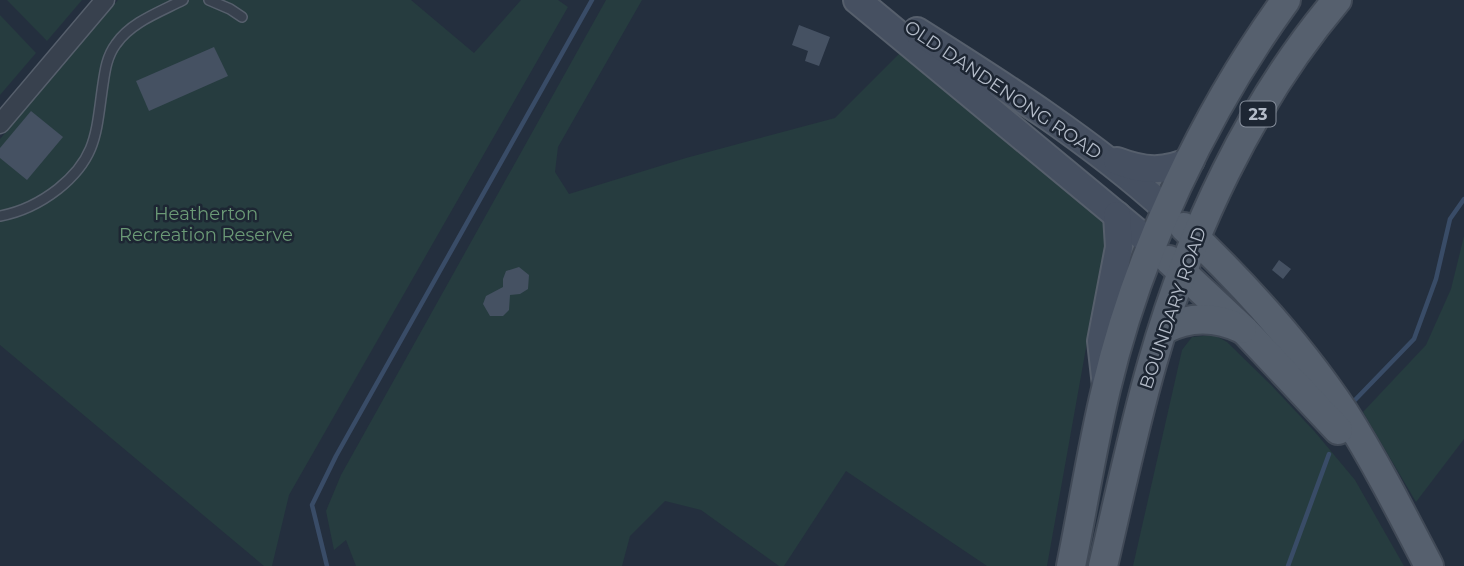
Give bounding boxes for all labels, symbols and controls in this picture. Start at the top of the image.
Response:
street label: OLD DANDENONG ROAD [900,16,1106,164]
road number: 23 [1240,102,1276,126]
park label: Heatherton Recreation Reserve [119,203,293,246]
street label: BOUNDARY ROAD [1135,224,1211,392]

